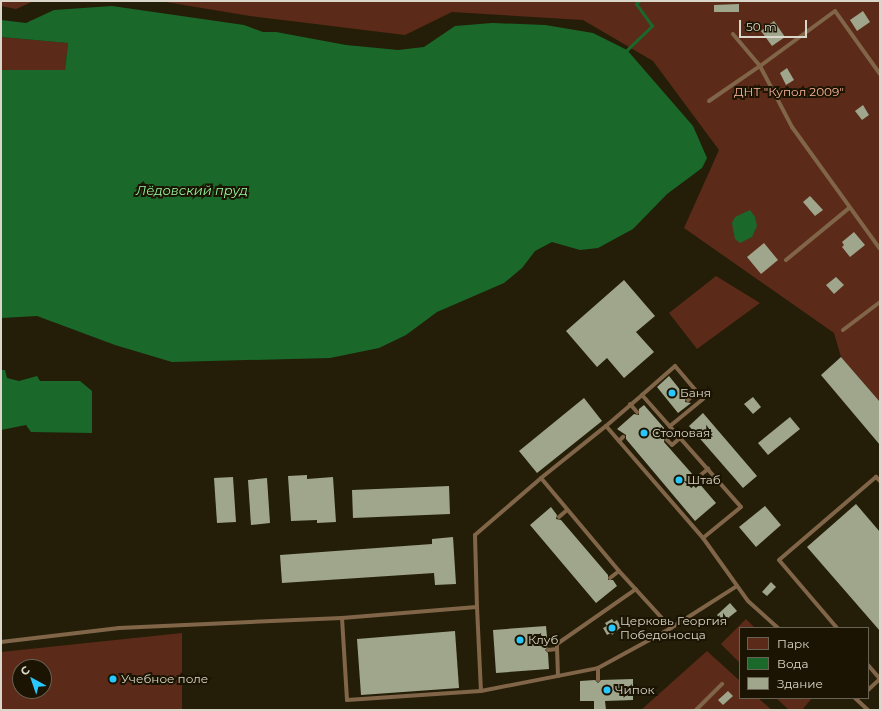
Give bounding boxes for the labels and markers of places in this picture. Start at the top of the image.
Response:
place label: Баня [680,386,711,400]
marker: Баня [667,388,677,398]
place label: Столовая [652,426,710,440]
marker: Столовая [639,428,649,438]
place label: Штаб [687,473,721,487]
marker: Штаб [674,475,684,485]
place label: Церковь Георгия Победоносца [620,614,727,642]
marker: Церковь Георгия Победоносца [607,623,617,633]
place label: Клуб [528,633,558,647]
marker: Клуб [515,635,525,645]
place label: Учебное поле [121,672,208,686]
marker: Учебное поле [108,674,118,684]
place label: Чипок [615,683,655,697]
marker: Чипок [602,685,612,695]

